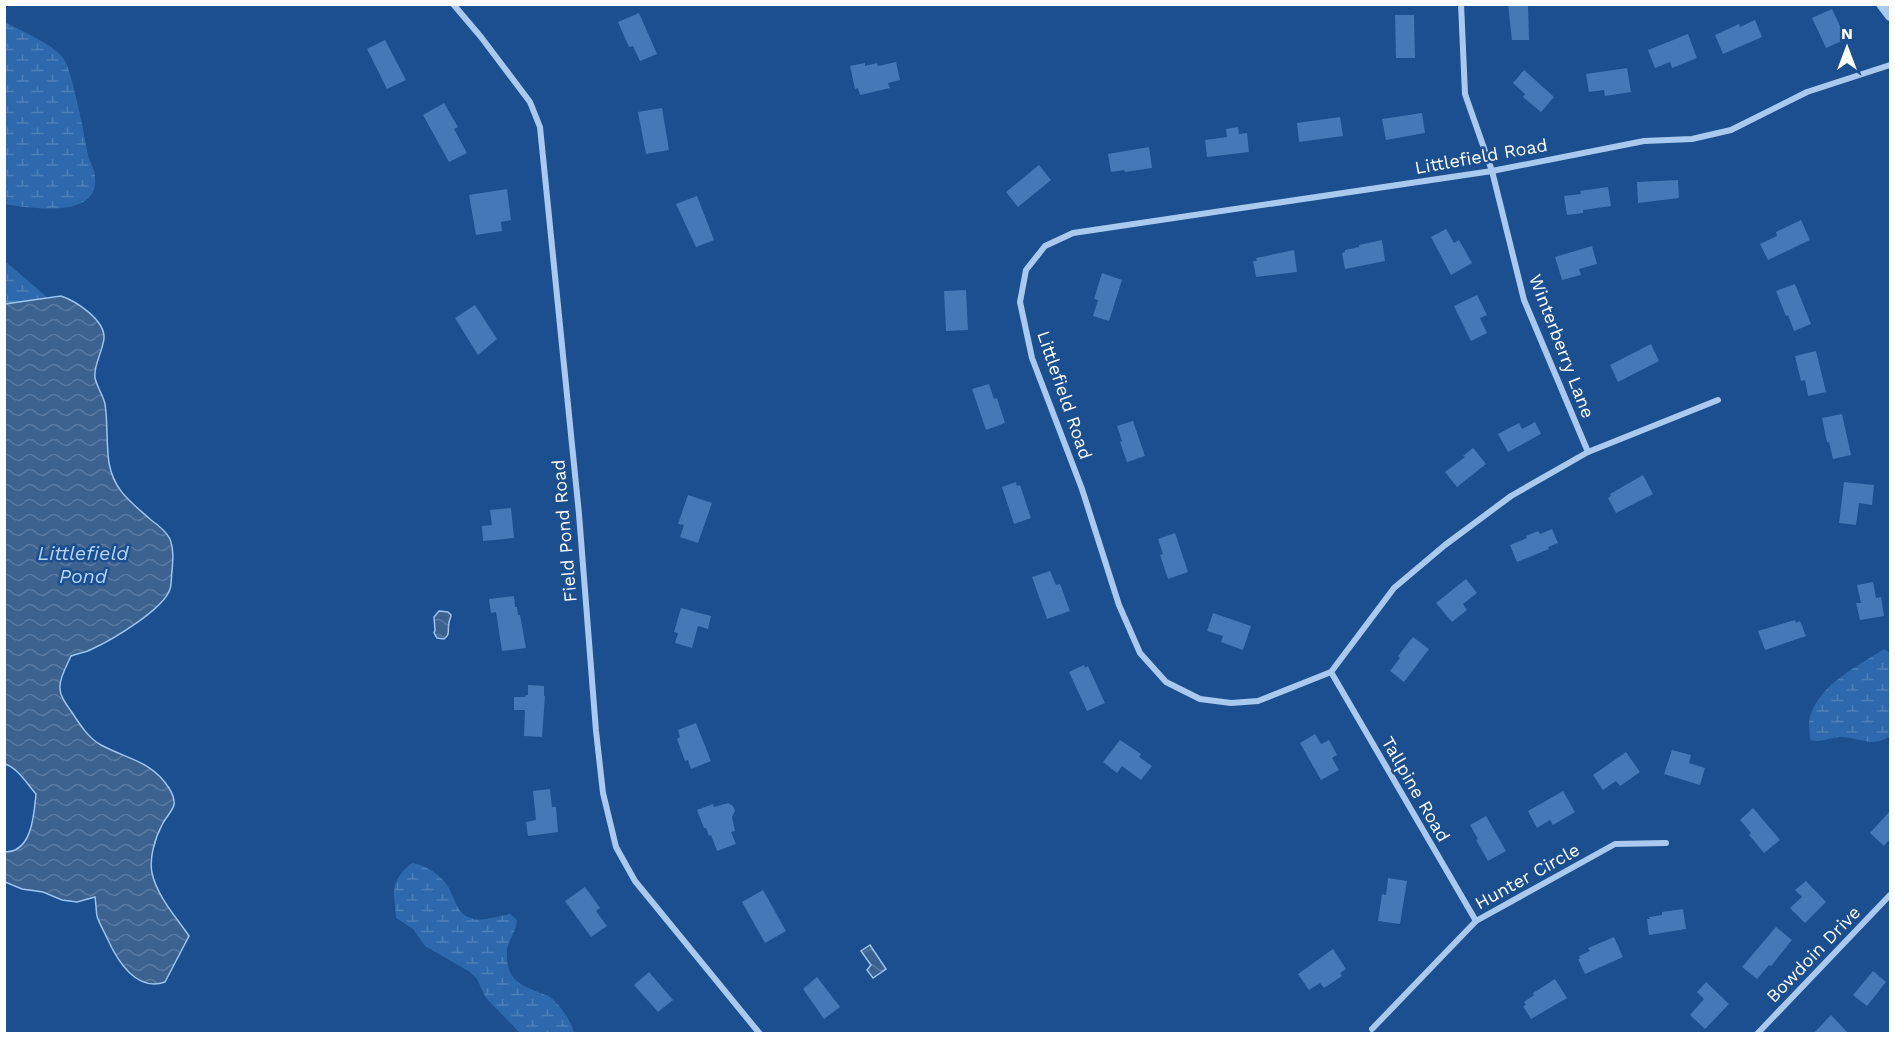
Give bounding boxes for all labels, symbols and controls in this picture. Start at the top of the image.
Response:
north arrow [1817,18,1877,78]
text: N [1841,24,1853,43]
street label: Littlefield Road [1413,134,1549,178]
street label: Winterberry Lane [1525,271,1599,421]
street label: Littlefield Road [1033,328,1097,462]
street label: Field Pond Road [547,459,581,603]
water label: Littlefield Pond [37,541,129,588]
street label: Tallpine Road [1377,733,1455,845]
street label: Hunter Circle [1471,839,1583,913]
street label: Bowdoin Drive [1762,901,1864,1007]

